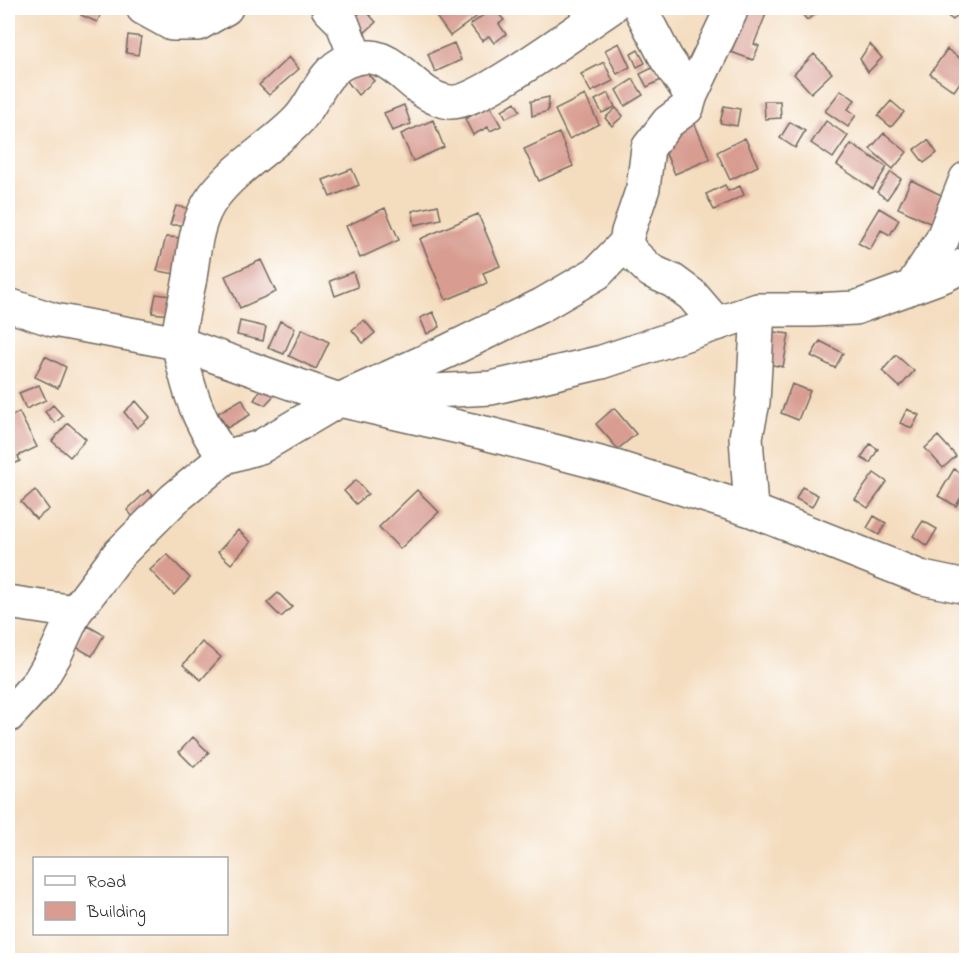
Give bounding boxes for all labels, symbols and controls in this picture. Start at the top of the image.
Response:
legend [33,857,228,935]
text: Road [87,870,126,896]
text: Building [86,900,146,927]

